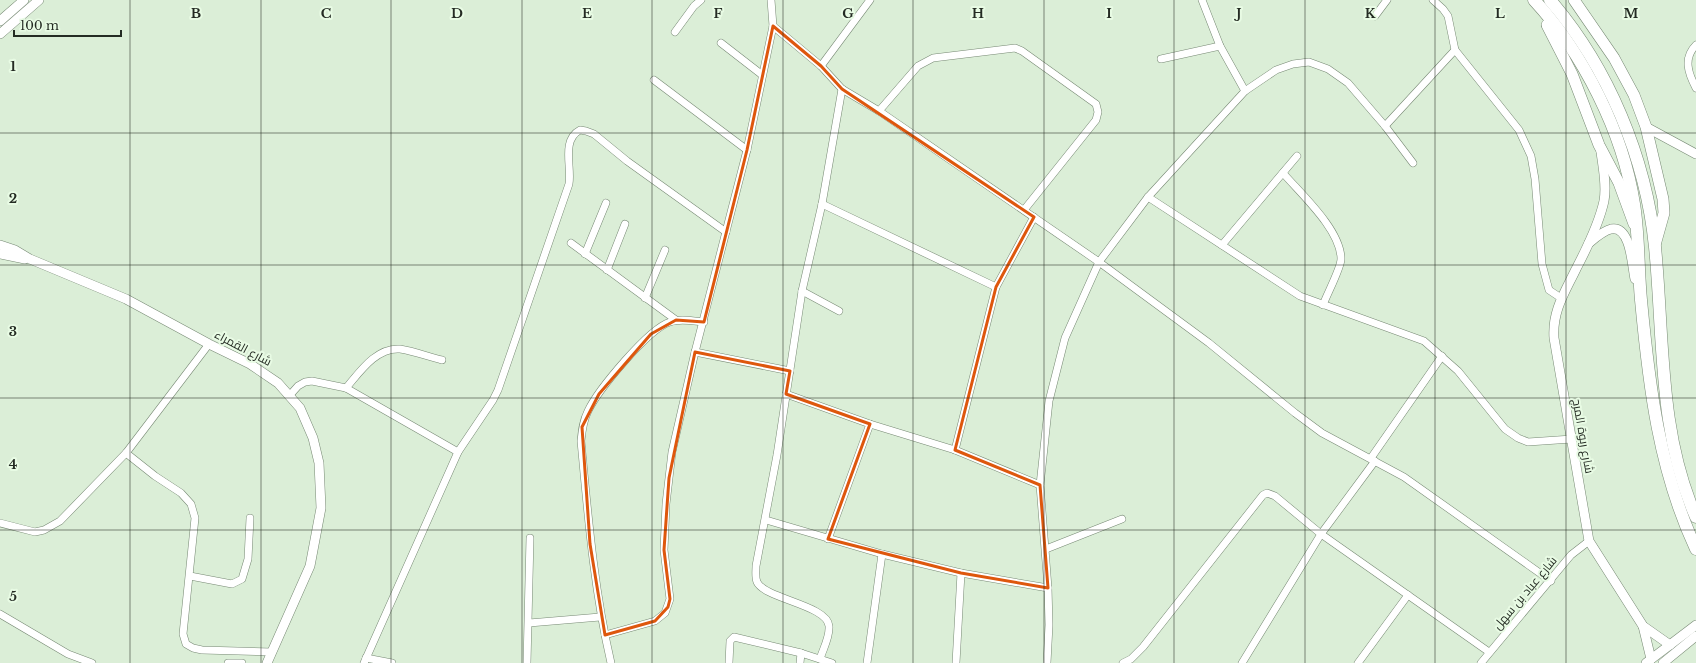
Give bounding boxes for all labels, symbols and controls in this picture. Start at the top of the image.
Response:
text: B [191,5,201,22]
text: C [321,5,332,22]
text: D [451,5,463,22]
text: E [582,5,592,22]
text: F [714,5,723,22]
text: G [842,5,854,22]
text: H [972,5,984,22]
text: I [1106,5,1112,22]
text: J [1233,5,1242,22]
text: K [1365,5,1376,22]
text: L [1495,5,1505,22]
text: M [1624,5,1639,22]
scale bar [14,12,121,38]
text: 100 m [20,18,59,33]
text: 1 [10,58,16,75]
text: 2 [9,190,17,207]
text: 3 [9,323,17,340]
street label: شارع القمراء [212,326,274,370]
street label: شارع ربوة المرج [1569,397,1597,475]
text: 4 [9,456,18,473]
street label: شارع عباد بن سهل [1490,553,1561,633]
text: 5 [9,588,17,605]

